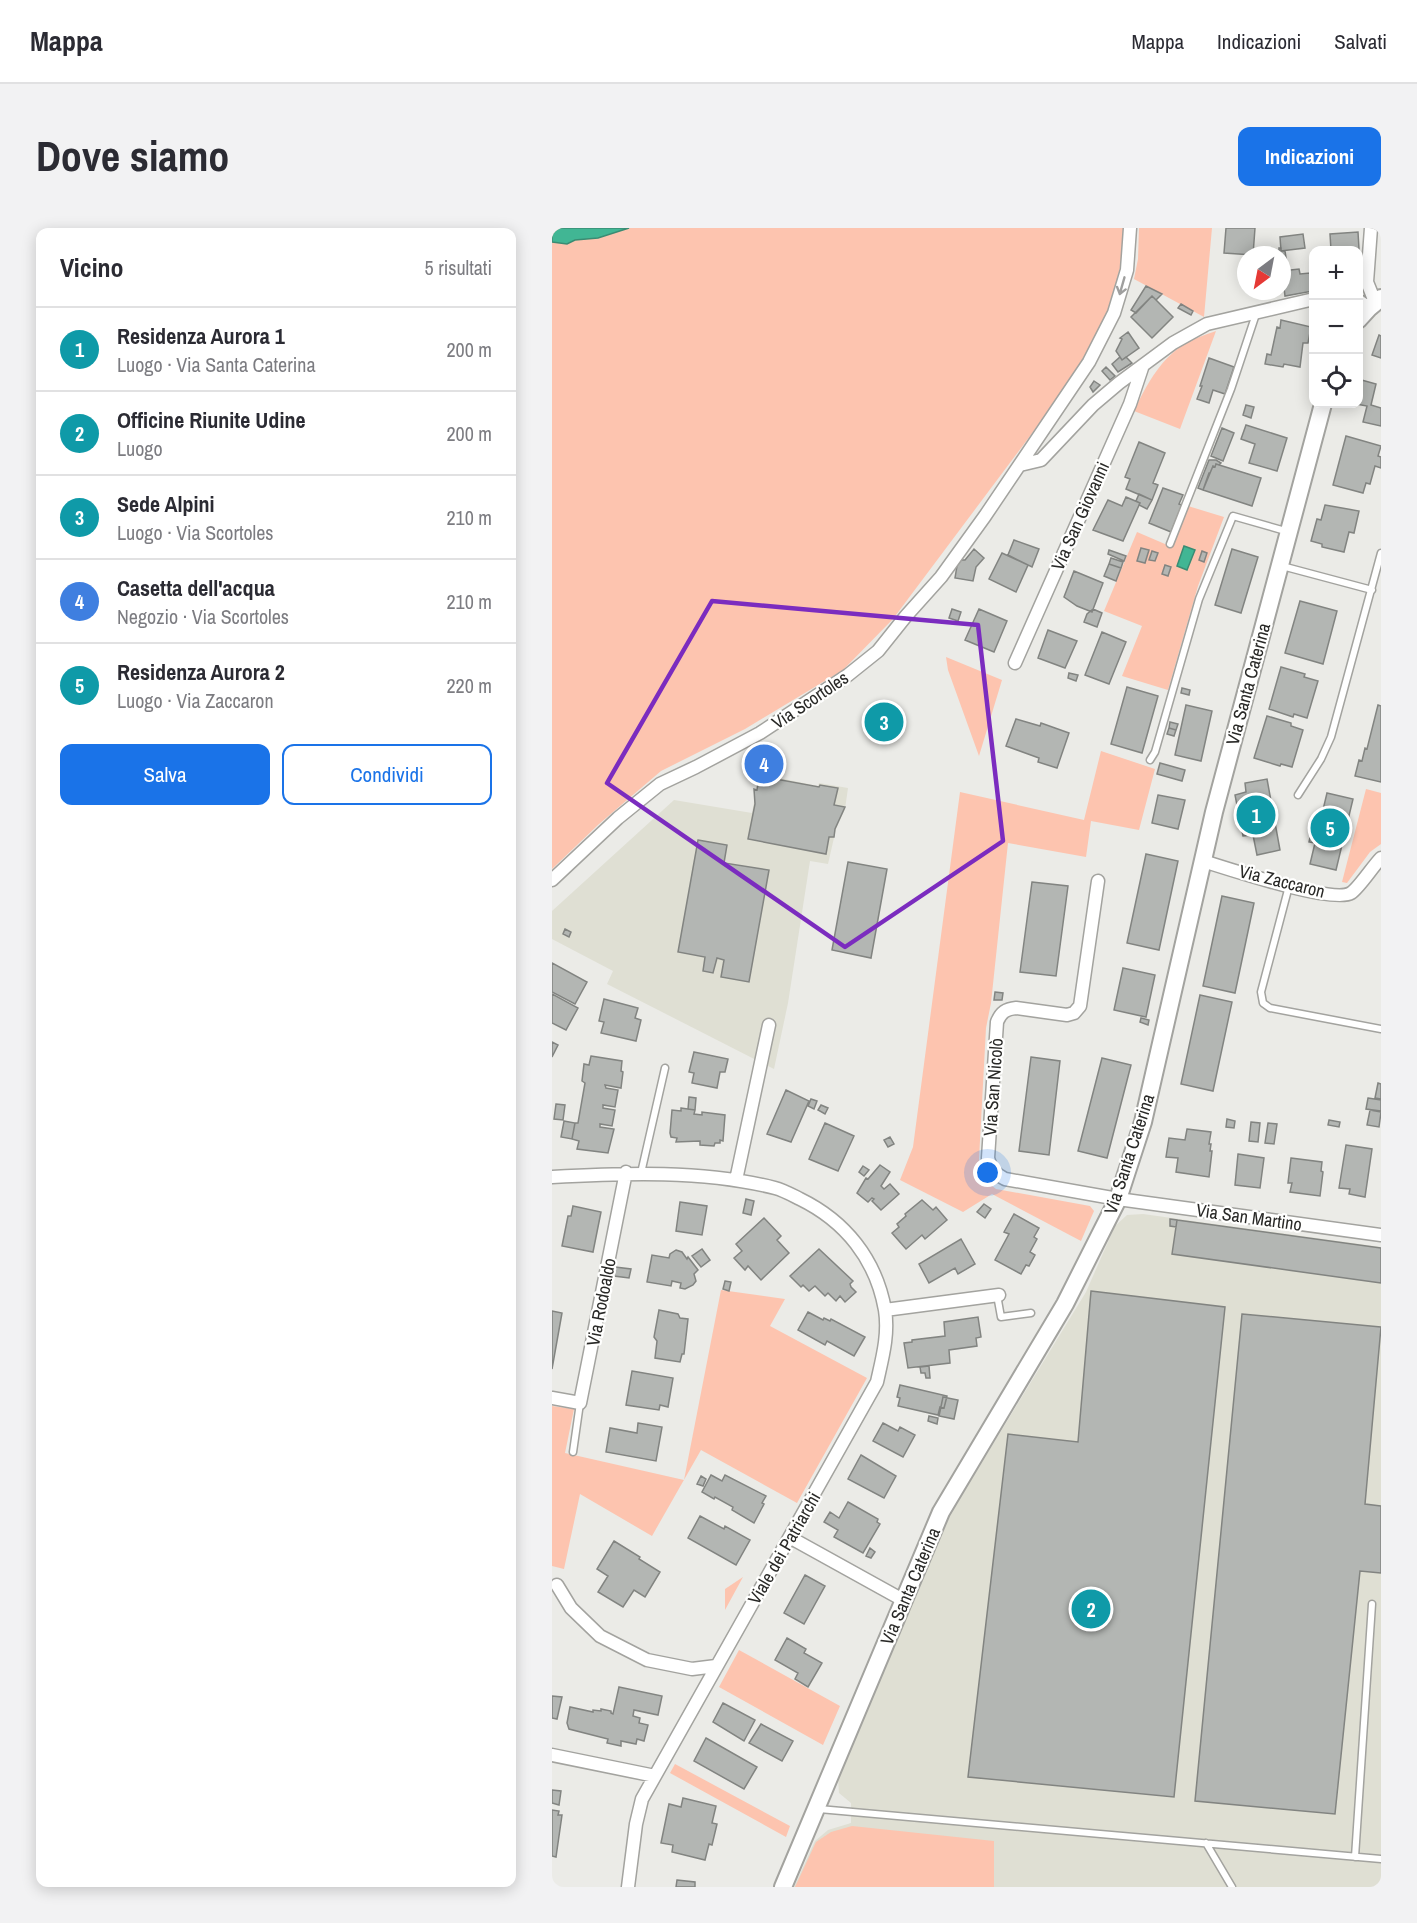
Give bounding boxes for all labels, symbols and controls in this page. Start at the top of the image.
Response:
text: Mappa [30,22,103,60]
text: Mappa [1131,27,1184,56]
text: Indicazioni [1217,27,1301,56]
text: Salvati [1334,27,1387,56]
button: Indicazioni [1238,127,1381,186]
text: Dove siamo [36,128,229,184]
north arrow [1237,246,1291,300]
map controls [1309,246,1363,408]
button: + [1309,246,1363,300]
text: Vicino [60,250,124,285]
text: 5 risultati [425,254,492,281]
one-way arrow [1116,276,1127,295]
button: − [1309,300,1363,354]
text: Residenza Aurora 1 [117,321,285,351]
text: 1 [75,336,84,363]
text: 200 m [446,336,492,363]
text: Luogo · Via Santa Caterina [117,351,316,378]
button: locate [1309,354,1363,408]
text: Officine Riunite Udine [117,405,305,435]
text: 2 [75,420,84,447]
text: 200 m [446,420,492,447]
text: Luogo [117,435,163,462]
street label: Via San Giovanni [1045,458,1115,574]
text: Sede Alpini [117,489,215,519]
text: 3 [75,504,84,531]
text: 210 m [446,504,492,531]
text: Luogo · Via Scortoles [117,519,274,546]
text: Casetta dell'acqua [117,573,275,603]
text: 4 [75,588,84,615]
text: 210 m [446,588,492,615]
text: Negozio · Via Scortoles [117,603,289,630]
street label: Via Santa Caterina [1220,620,1276,748]
text: Residenza Aurora 2 [117,657,285,687]
street label: Via Scortoles [767,665,853,735]
text: 5 [75,672,84,699]
text: 220 m [446,672,492,699]
text: Luogo · Via Zaccaron [117,687,274,714]
pin: 3 [864,700,904,744]
pin: 4 [744,742,784,786]
button: Salva [60,744,270,805]
button: Condividi [282,744,492,805]
pin: 1 [1236,792,1276,838]
pin: 5 [1310,806,1350,850]
street label: Via Zaccaron [1237,858,1327,904]
street label: Via San Nicolò [977,1037,1009,1137]
street label: Via Santa Caterina [1098,1091,1160,1217]
your location [973,1158,1002,1187]
street label: Via San Martino [1195,1197,1303,1237]
street label: Via Rodoaldo [580,1256,622,1348]
street label: Viale dei Patriarchi [742,1487,826,1609]
street label: Via Santa Caterina [874,1523,946,1649]
pin: 2 [1072,1586,1110,1632]

